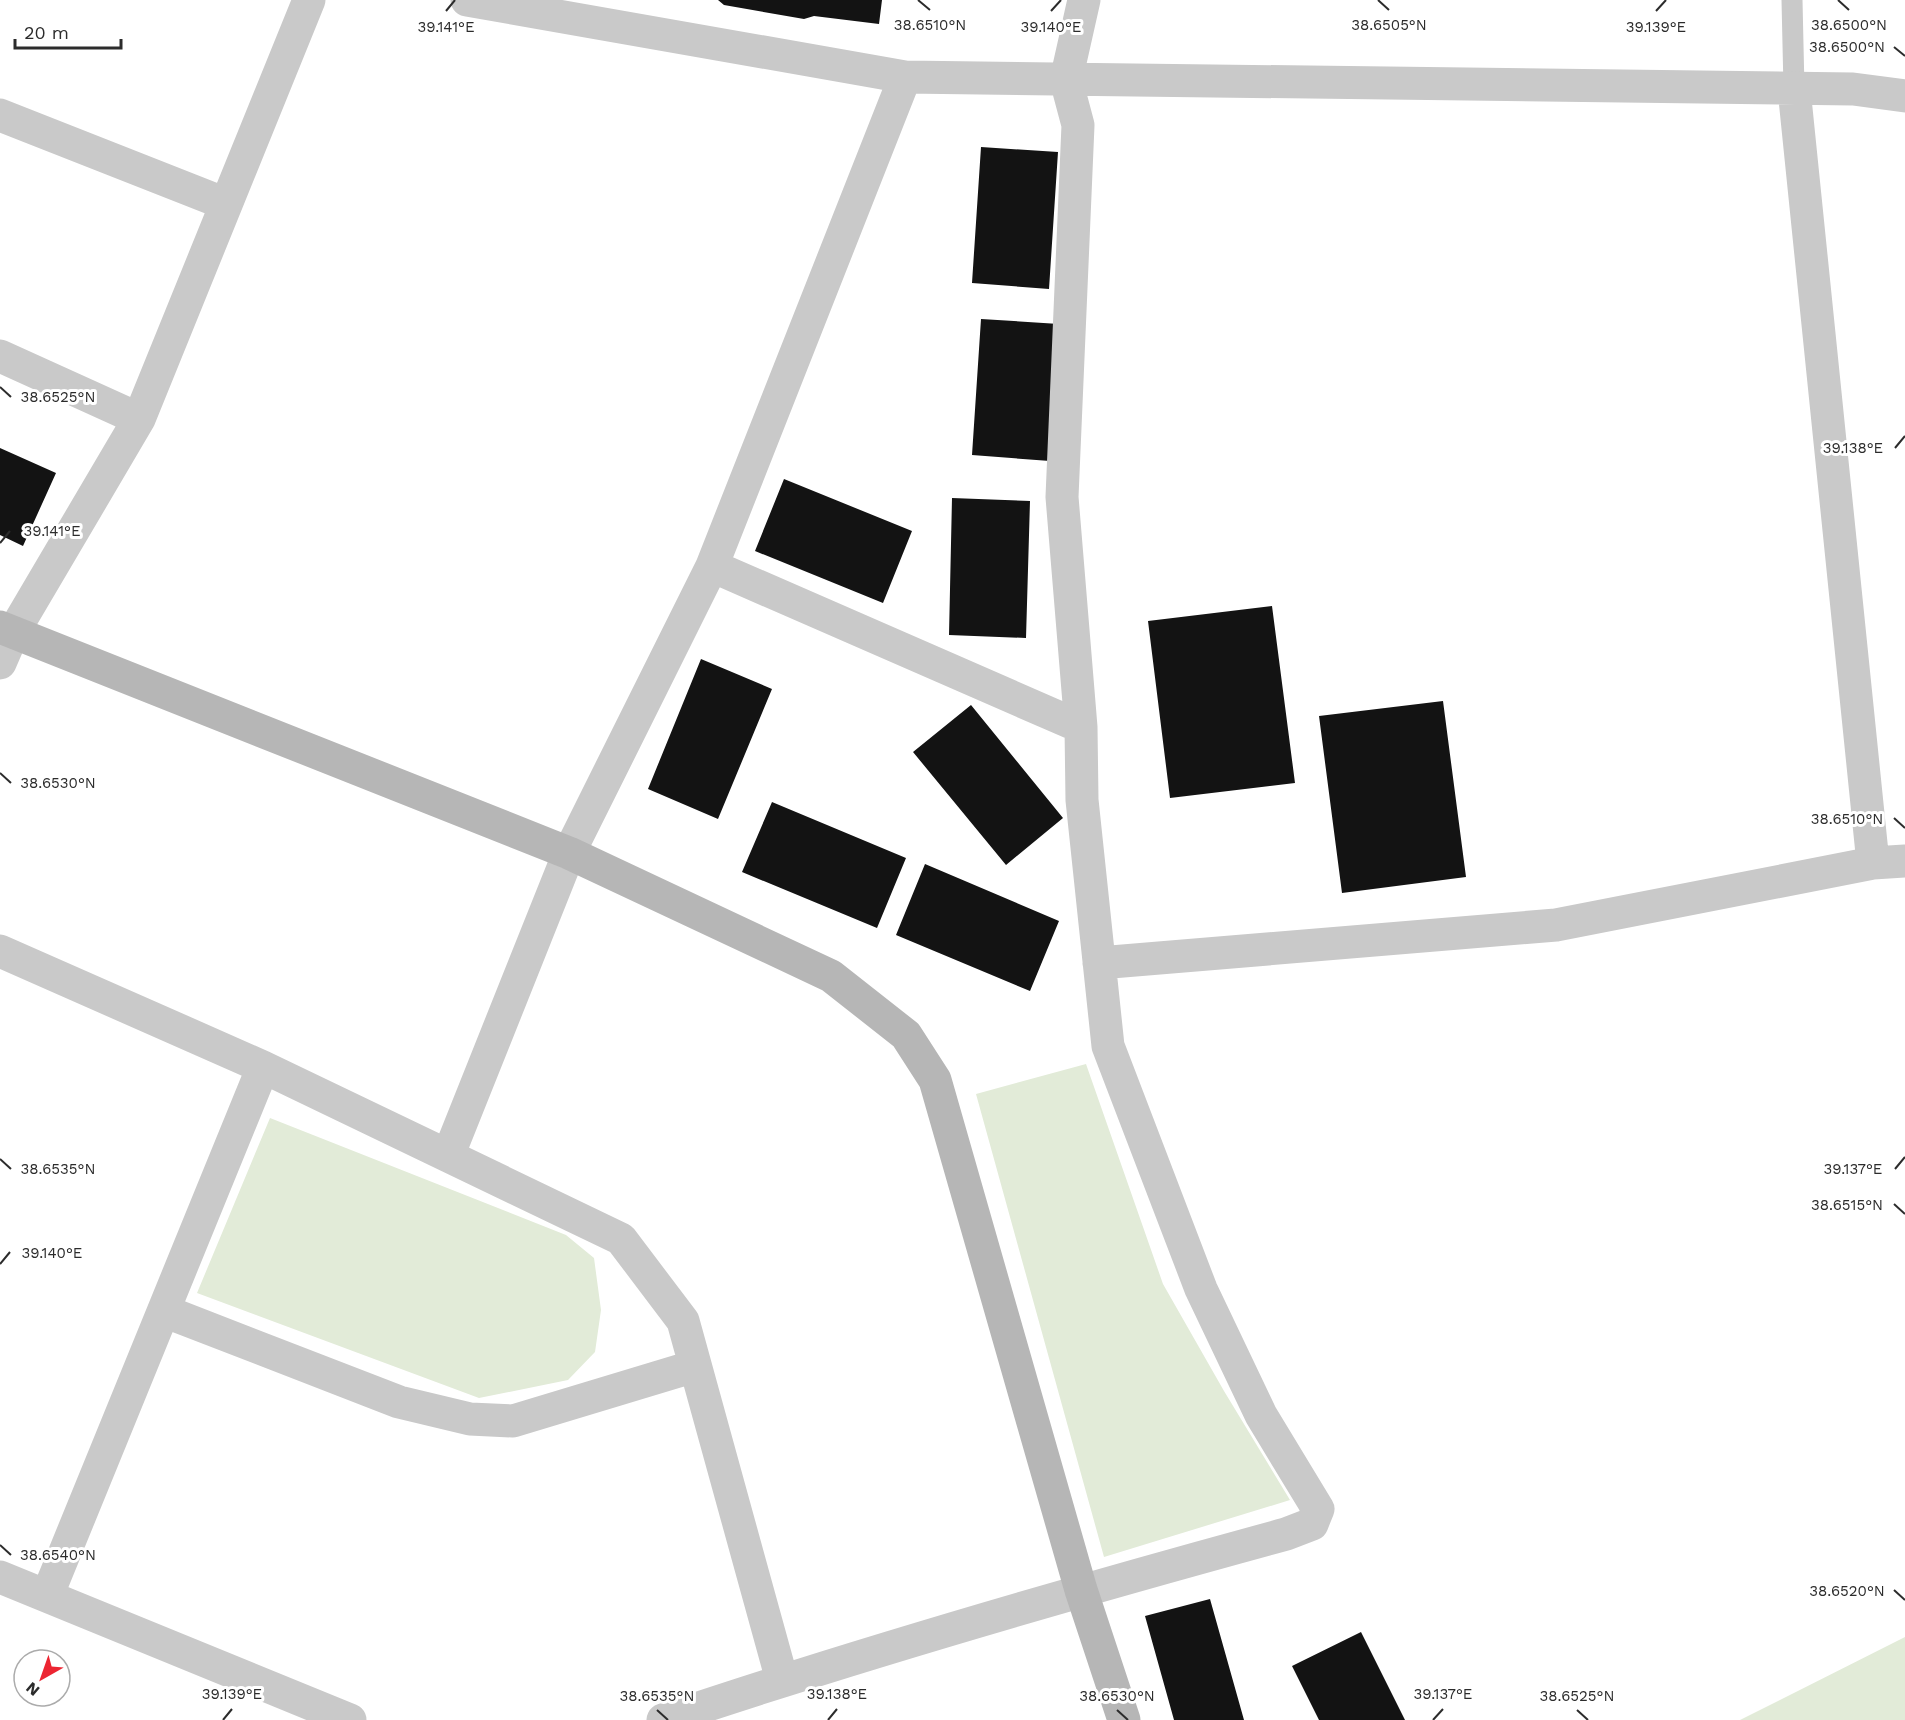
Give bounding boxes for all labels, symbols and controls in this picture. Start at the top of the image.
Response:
scale bar [15,12,122,50]
text: 38.6510°N [894,16,966,34]
text: 38.6505°N [1351,16,1427,34]
text: 38.6500°N [1811,16,1887,34]
text: 39.141°E [417,18,475,36]
text: 39.140°E [1021,18,1081,36]
text: 39.139°E [1626,18,1686,36]
text: 20 m [24,22,69,43]
text: 38.6500°N [1809,38,1885,56]
text: 38.6525°N [21,388,96,406]
text: 39.138°E [1823,439,1883,457]
text: 39.141°E [23,522,81,540]
text: 38.6530°N [20,774,96,792]
text: 38.6510°N [1811,810,1883,828]
text: 38.6535°N [21,1160,96,1178]
text: 39.137°E [1824,1160,1882,1178]
text: 38.6515°N [1811,1196,1883,1214]
text: 39.140°E [22,1244,82,1262]
text: 38.6540°N [20,1546,96,1564]
text: 38.6520°N [1809,1582,1885,1600]
north arrow [12,1648,72,1708]
text: N [22,1678,43,1700]
text: 39.139°E [202,1685,262,1703]
text: 39.138°E [807,1685,867,1703]
text: 39.137°E [1414,1685,1472,1703]
text: 38.6535°N [620,1687,695,1705]
text: 38.6530°N [1079,1687,1155,1705]
text: 38.6525°N [1540,1687,1615,1705]

